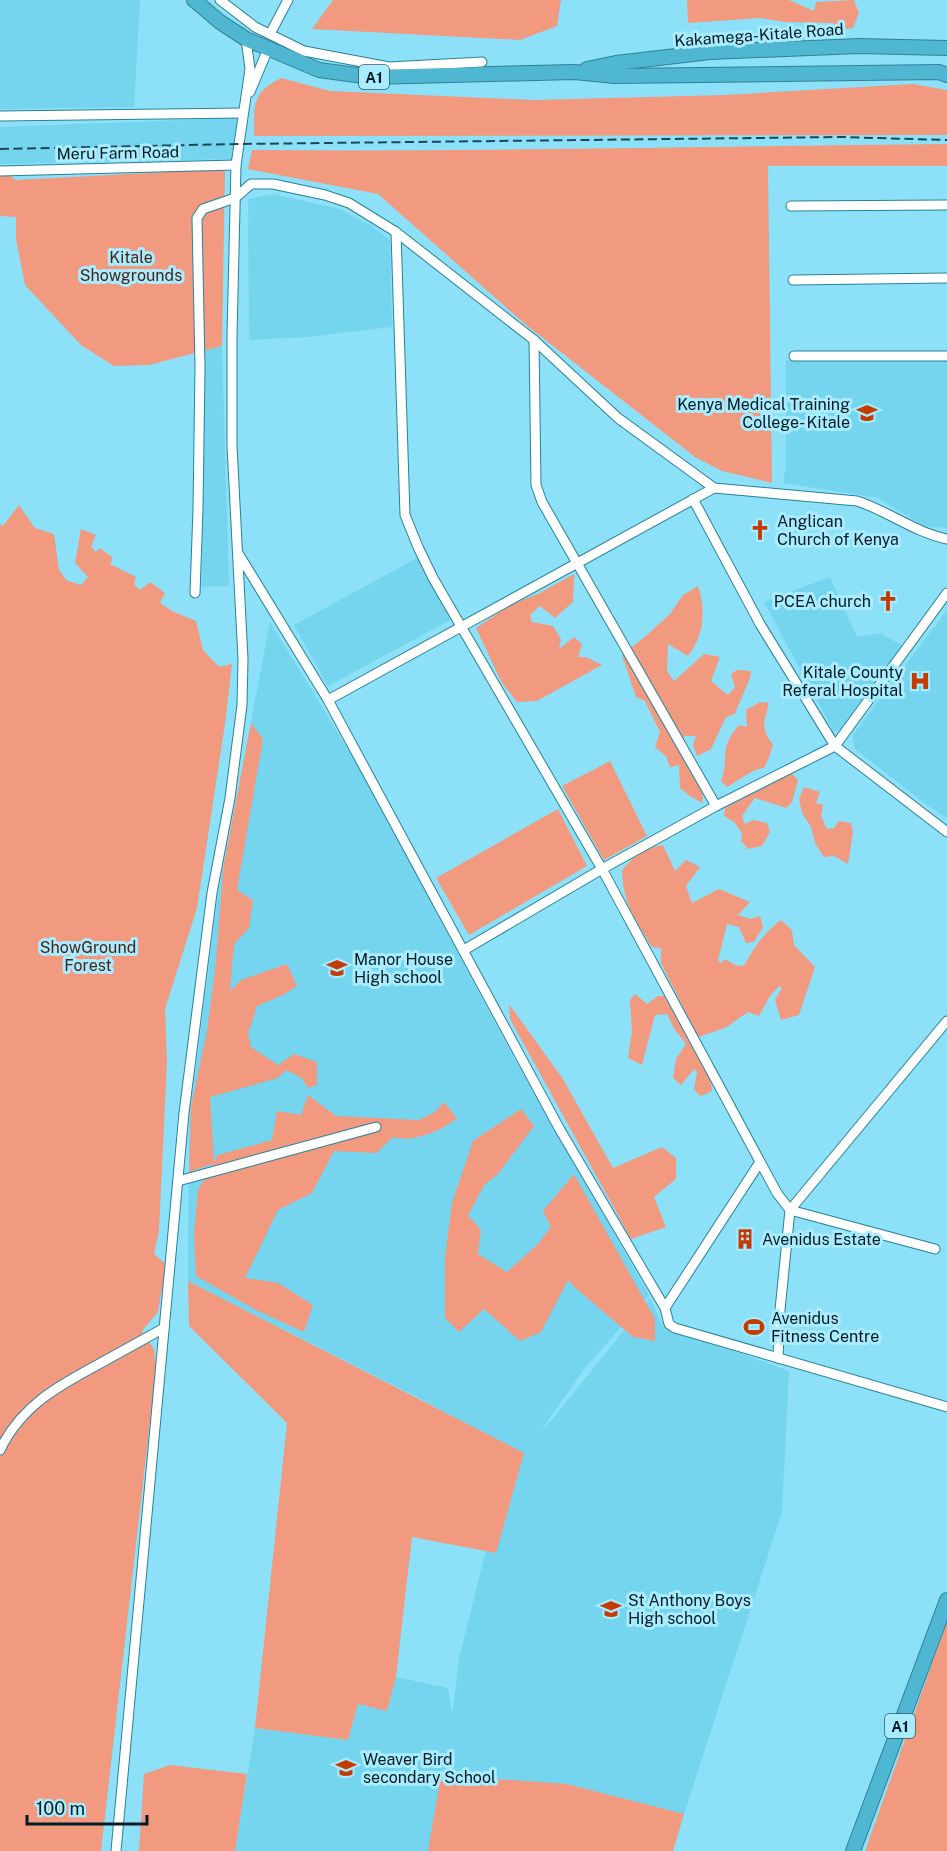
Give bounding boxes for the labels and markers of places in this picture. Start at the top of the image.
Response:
place label: Kenya Medical Training College- Kitale [677,395,850,432]
school or university icon: Kenya Medical Training College- Kitale [855,401,879,425]
place label: Anglican Church of Kenya [777,512,899,549]
church icon: Anglican Church of Kenya [748,518,772,542]
church icon: PCEA church [876,589,900,613]
place label: PCEA church [774,592,871,611]
place label: Kitale County Referal Hospital [782,663,903,700]
hospital icon: Kitale County Referal Hospital [908,669,932,693]
place label: Manor House High school [354,950,453,987]
school or university icon: Manor House High school [325,956,349,980]
building icon: Avenidus Estate [733,1227,757,1251]
place label: Avenidus Estate [762,1230,881,1249]
place label: Avenidus Fitness Centre [771,1309,879,1346]
sports icon: Avenidus Fitness Centre [742,1315,766,1339]
place label: St Anthony Boys High school [628,1591,751,1628]
school or university icon: St Anthony Boys High school [599,1597,623,1621]
place label: Weaver Bird secondary School [363,1750,496,1787]
school or university icon: Weaver Bird secondary School [334,1756,358,1780]

